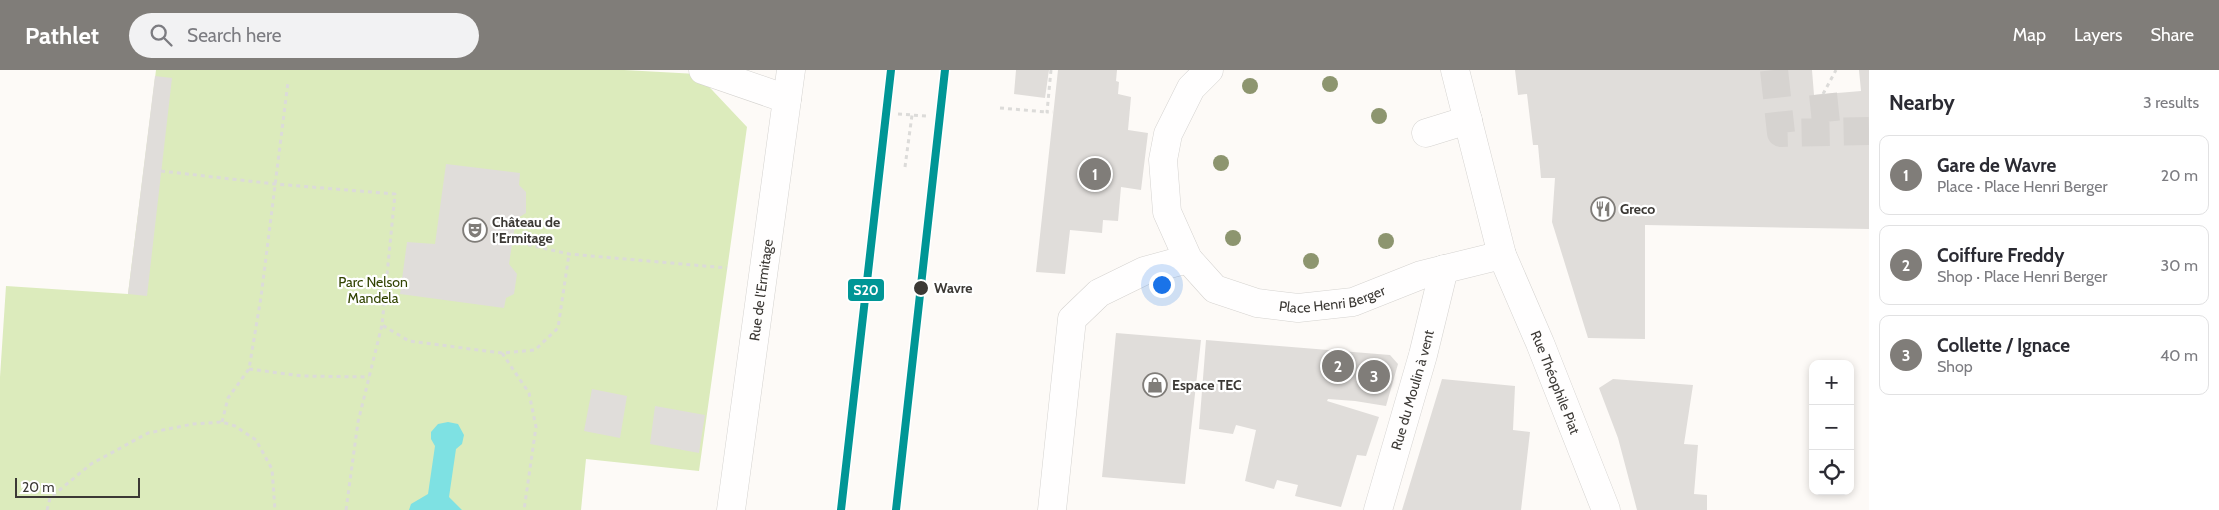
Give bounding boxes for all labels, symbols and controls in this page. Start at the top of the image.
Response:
search box [129,13,479,58]
text: Pathlet [25,21,99,50]
icon: search [147,21,175,49]
text: Search here [187,24,281,47]
text: Map [2013,24,2046,46]
text: Layers [2074,24,2123,46]
text: Share [2151,24,2194,46]
text: Nearby [1889,90,1955,115]
text: 3 results [2143,93,2199,112]
text: Gare de Wavre [1937,154,2056,177]
pin: 1 [1079,155,1111,193]
text: 1 [1903,166,1909,185]
text: 20 m [2161,166,2198,185]
text: Place · Place Henri Berger [1937,177,2108,196]
restaurant icon: Greco [1590,196,1616,222]
place label: Greco [1620,200,1655,218]
place label: Château de l’Ermitage [492,213,560,247]
theatre icon: Château de l’Ermitage [462,217,488,243]
street label: Rue de l'Ermitage [745,238,777,342]
text: Coiffure Freddy [1937,244,2064,267]
text: 2 [1902,256,1910,275]
text: 30 m [2161,256,2198,275]
text: Shop · Place Henri Berger [1937,267,2107,286]
your location [1149,272,1175,298]
park label: Parc Nelson Mandela [338,273,408,307]
line badge: S20 [847,278,885,302]
marker: Wavre [912,279,930,297]
place label: Wavre [934,279,972,297]
text: S20 [853,281,879,299]
street label: Place Henri Berger [1278,281,1388,317]
street label: Rue du Moulin à vent [1387,328,1438,452]
street label: Rue Théophile Piat [1527,328,1584,437]
text: Collette / Ignace [1937,334,2070,357]
text: 3 [1902,346,1910,365]
text: 40 m [2160,346,2198,365]
pin: 2 [1322,347,1354,385]
pin: 3 [1358,357,1390,395]
text: Shop [1937,357,1973,376]
map controls [1809,360,1854,495]
button: + [1809,360,1854,405]
shop icon: Espace TEC [1142,372,1168,398]
place label: Espace TEC [1172,376,1242,394]
button: − [1809,405,1854,450]
button: locate [1809,450,1854,495]
scale bar [15,475,140,498]
text: 20 m [22,478,55,496]

